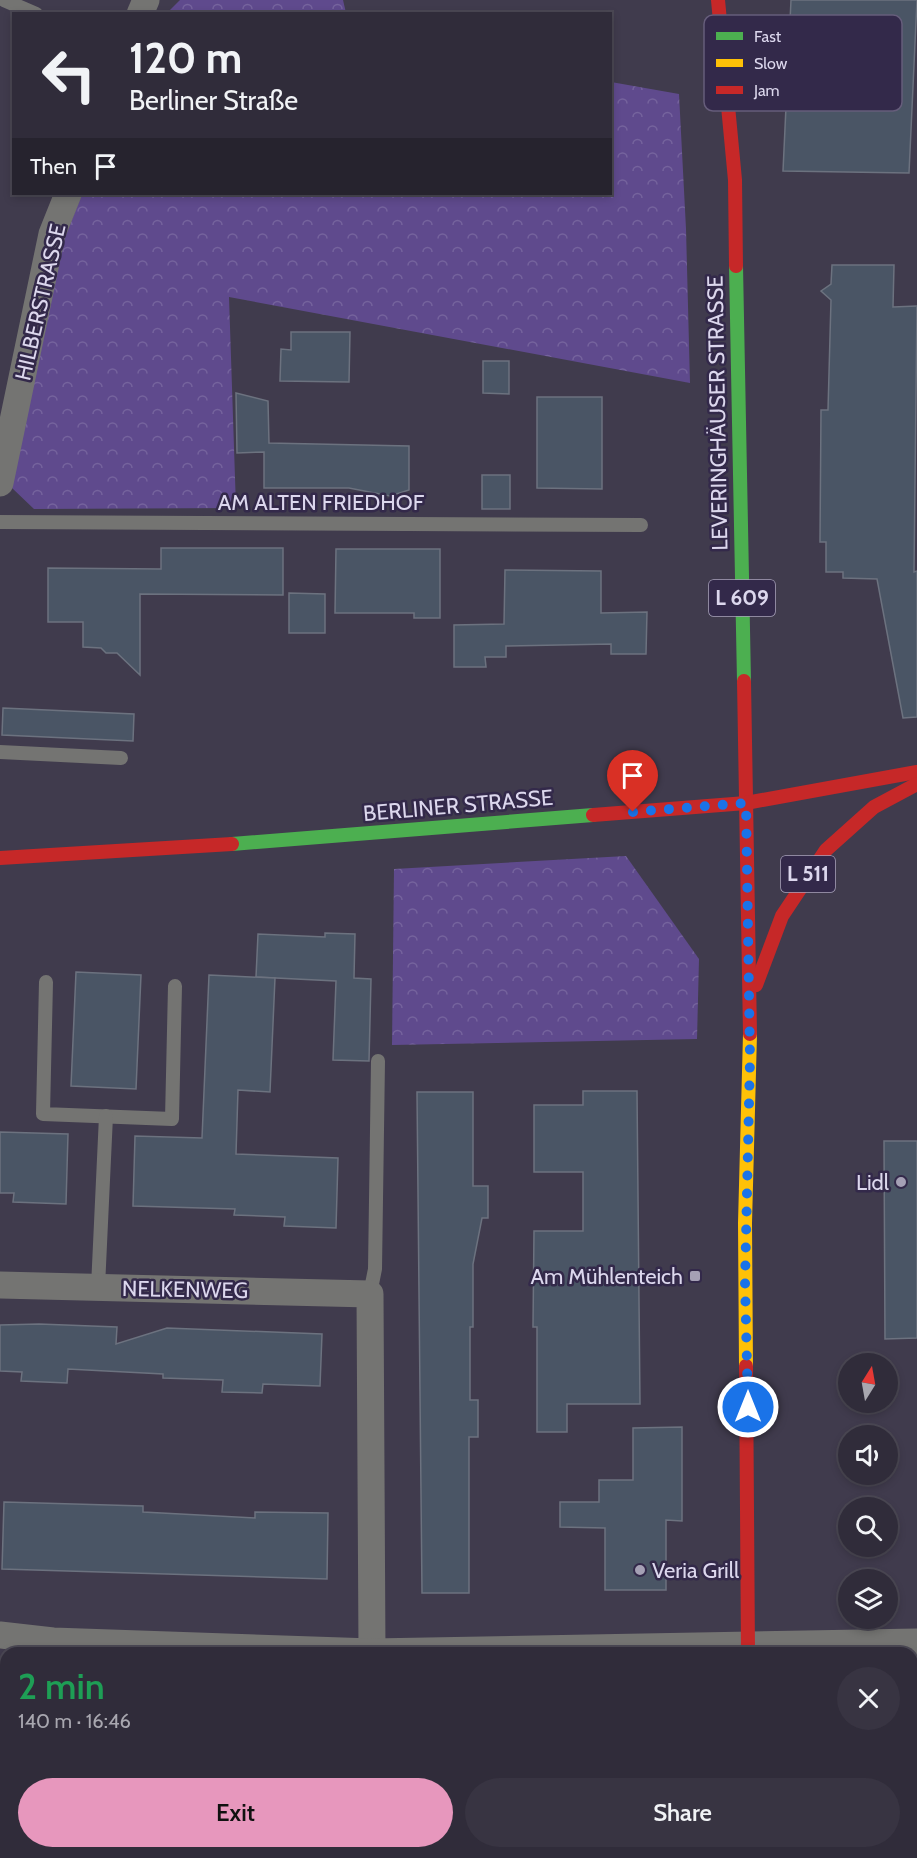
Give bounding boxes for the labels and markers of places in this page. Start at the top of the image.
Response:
pin [607,750,658,812]
place label: Lidl [856,1169,890,1196]
marker: Lidl [894,1175,908,1189]
place label: Am Mühlenteich [531,1263,683,1290]
marker: Am Mühlenteich [688,1269,702,1283]
place label: Veria Grill [652,1557,740,1584]
marker: Veria Grill [633,1563,647,1577]

